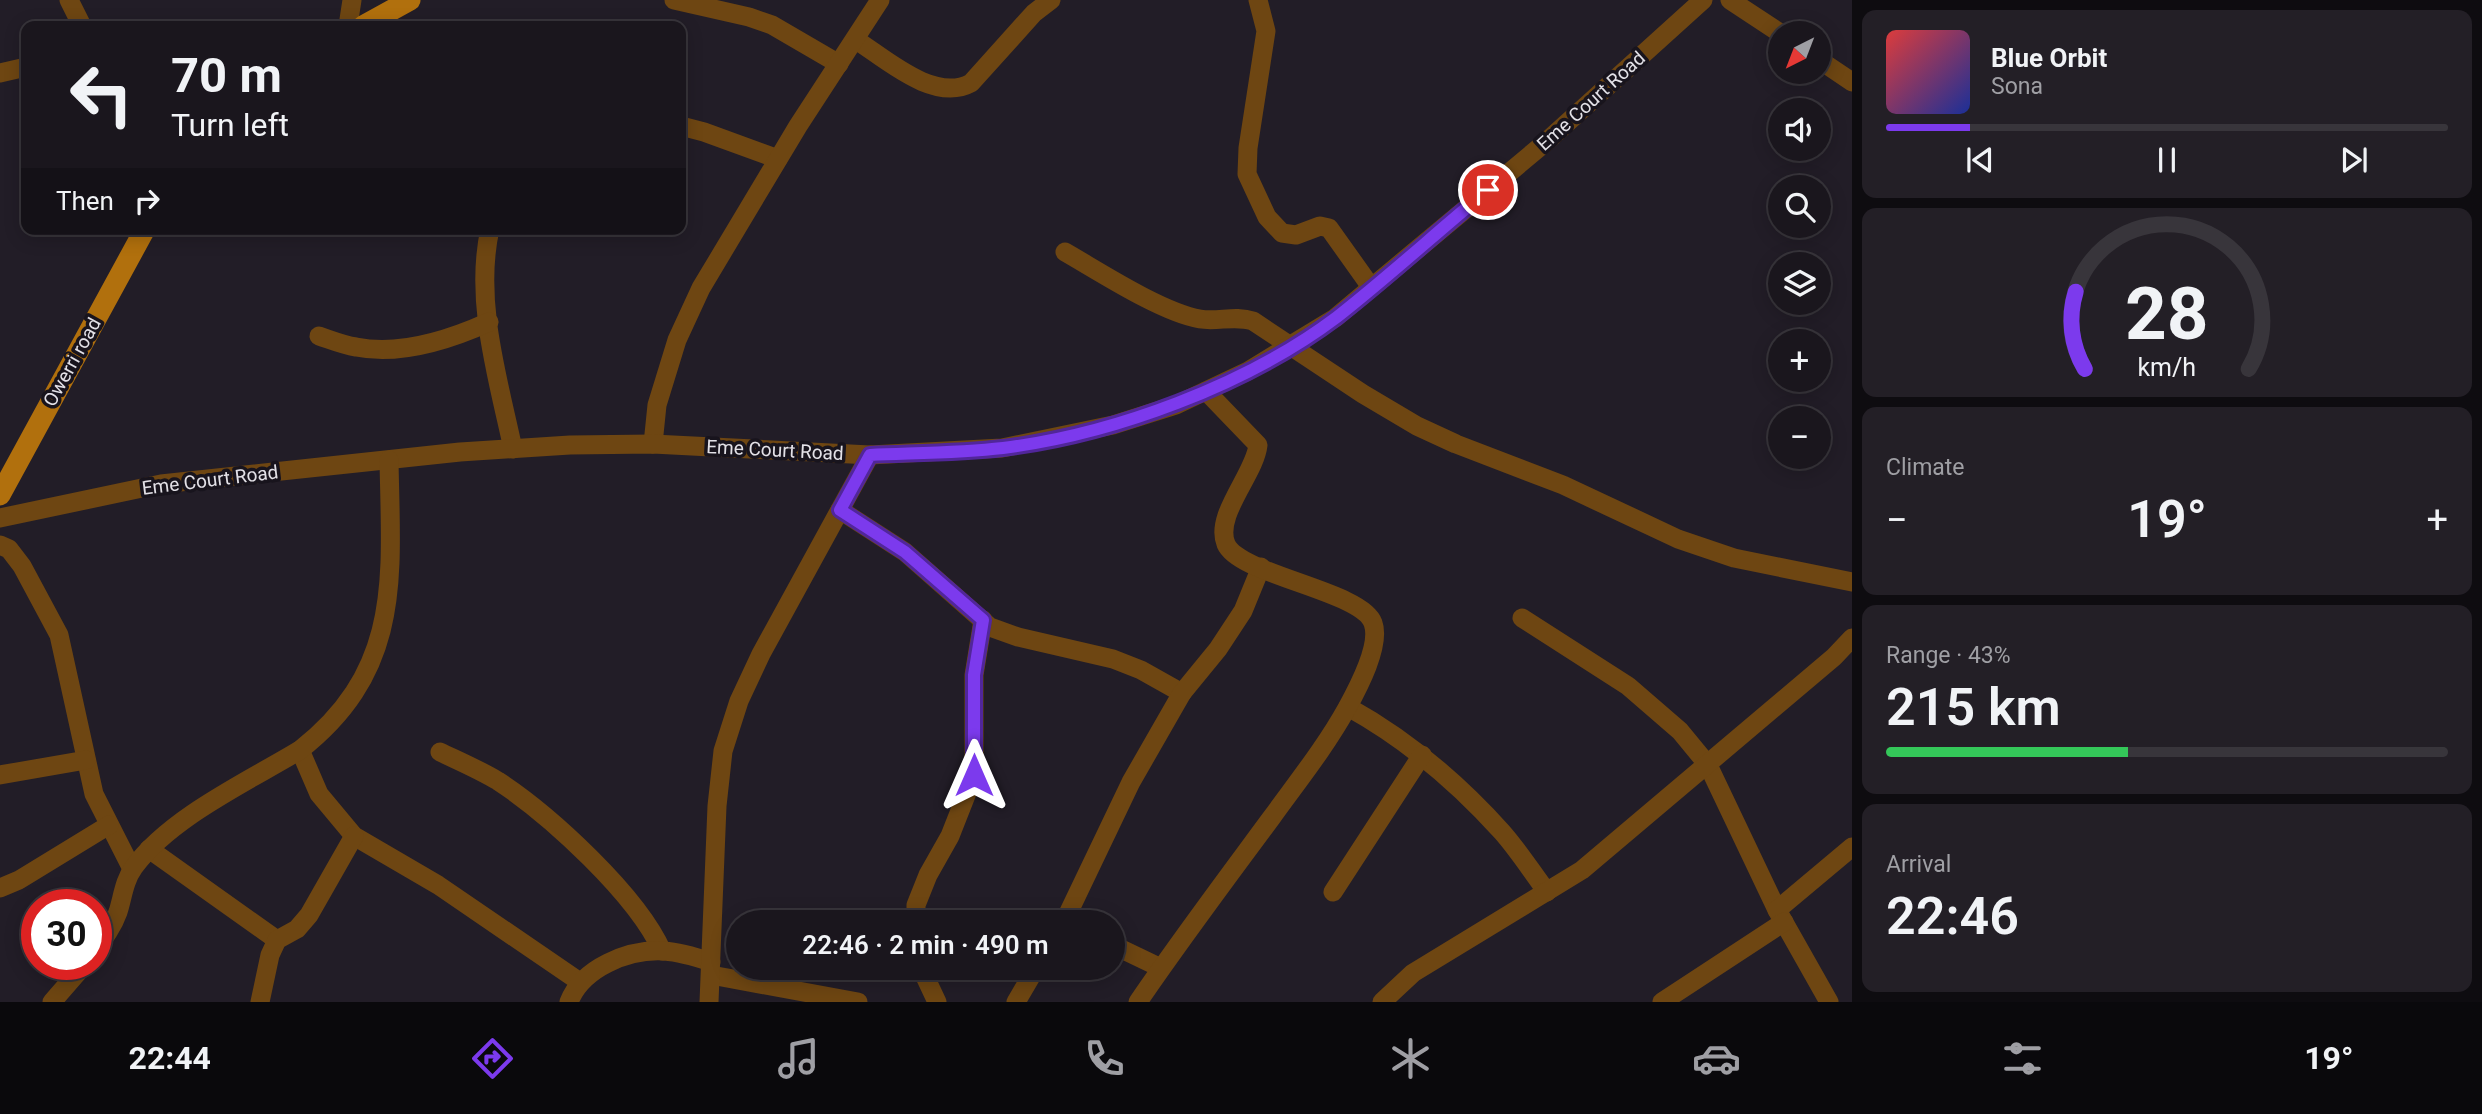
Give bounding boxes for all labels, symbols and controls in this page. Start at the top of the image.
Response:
north arrow [1768,21,1830,84]
map controls [1768,21,1831,469]
text: Blue Orbit [1991,43,2107,73]
street label: Eme Court Road [1532,46,1650,156]
text: 70 m [171,47,282,104]
icon: left [56,49,147,140]
text: Sona [1991,73,2043,100]
button: sound [1768,98,1831,161]
text: Turn left [171,106,289,144]
icon: previous [1961,141,1999,179]
icon: pause [2148,141,2186,179]
icon: next [2335,141,2373,179]
pin [1458,160,1518,220]
icon: arrive [1469,171,1507,209]
button: search [1768,175,1831,238]
icon: right [128,182,166,220]
text: Then [56,186,114,216]
button: layers [1768,252,1831,315]
text: 28 [2125,271,2209,357]
street label: Owerri road [38,314,106,410]
button: + [1768,329,1831,392]
text: km/h [2138,352,2196,381]
button: − [1768,406,1831,469]
street label: Eme Court Road [706,435,844,465]
text: Climate [1886,454,1965,481]
street label: Eme Court Road [140,460,280,500]
text: 19° [2127,489,2207,550]
text: − [1886,498,1908,542]
text: + [2426,498,2448,542]
text: Range · 43% [1886,642,2011,669]
text: 215 km [1886,677,2061,738]
position arrow [937,738,1011,812]
text: Arrival [1886,851,1951,878]
text: 22:46 [1886,886,2019,947]
speed limit sign: 30 [21,889,112,980]
text: 22:46 · 2 min · 490 m [802,930,1049,960]
icon: directions [468,1034,517,1083]
icon: music [774,1034,823,1083]
icon: phone [1080,1034,1129,1083]
icon: climate [1386,1034,1435,1083]
icon: car [1692,1034,1741,1083]
icon: filters [1998,1034,2047,1083]
text: 22:44 [129,1039,211,1077]
text: 19° [2304,1039,2353,1077]

